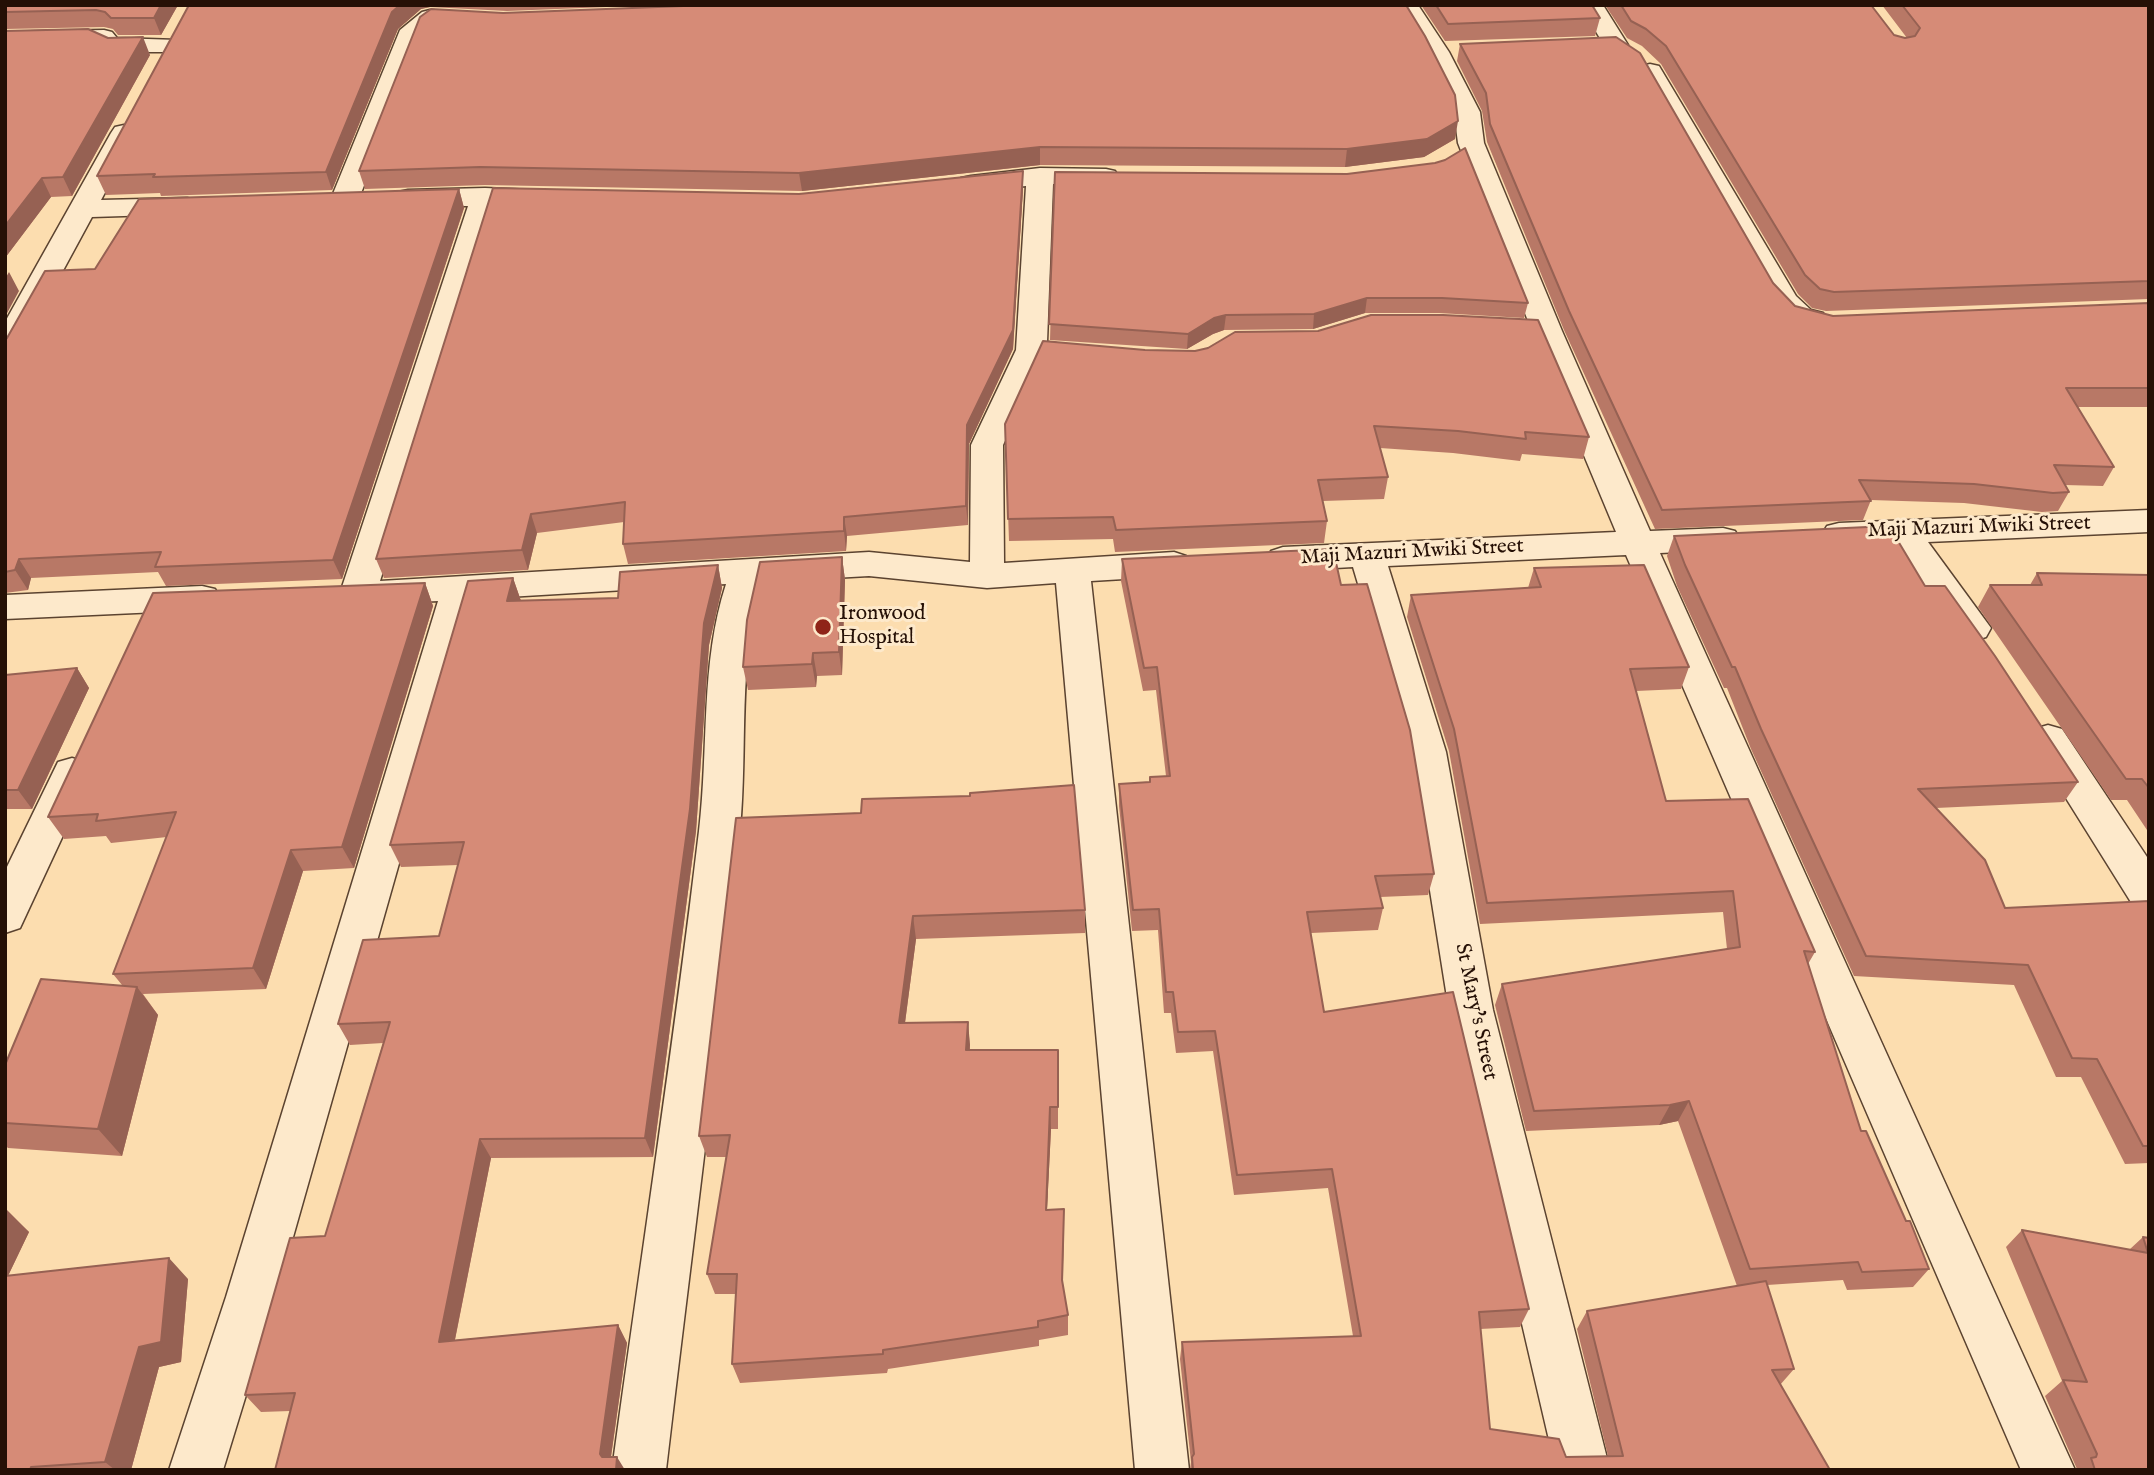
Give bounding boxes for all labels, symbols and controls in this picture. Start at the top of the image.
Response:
street label: Maji Mazuri Mwiki Street [1867,512,2091,544]
street label: Maji Mazuri Mwiki Street [1300,535,1524,571]
place label: Ironwood Hospital [839,602,925,652]
marker: Ironwood Hospital [813,617,833,637]
street label: St Mary's Street [1448,941,1502,1083]

